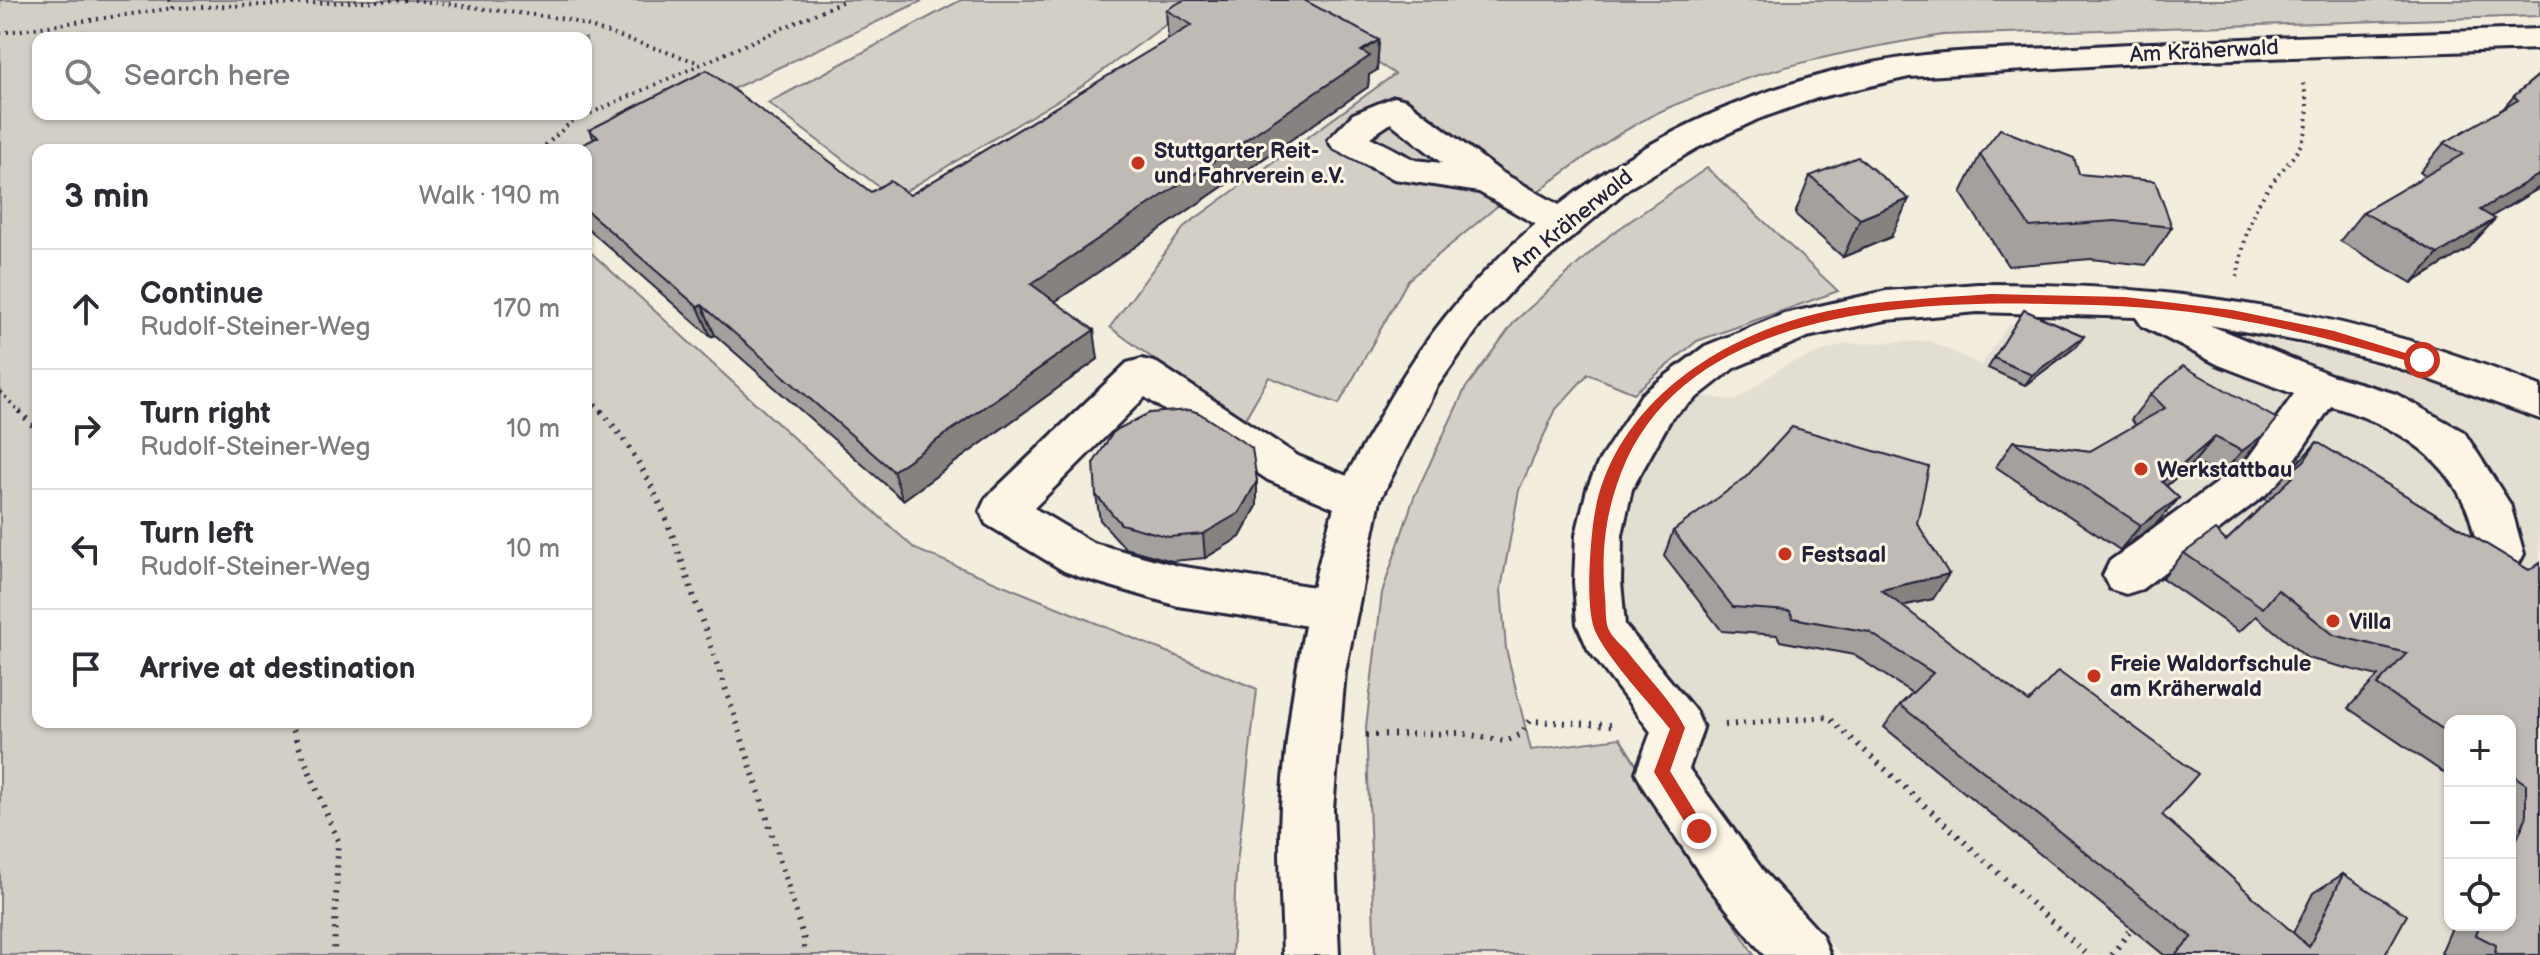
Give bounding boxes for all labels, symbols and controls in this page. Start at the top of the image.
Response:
search box [32,32,592,120]
street label: Am Kräherwald [2129,34,2279,69]
icon: search [60,54,104,98]
text: Search here [124,58,290,94]
place label: Stuttgarter Reit- und Fahrverein e.V. [1154,138,1344,190]
marker: Stuttgarter Reit- und Fahrverein e.V. [1129,154,1147,172]
street label: Am Kräherwald [1505,164,1638,279]
text: 3 min [64,176,149,217]
text: Walk · 190 m [419,181,560,212]
text: Continue [140,276,263,312]
icon: ahead [64,287,108,331]
text: 170 m [493,294,560,325]
text: Rudolf-Steiner-Weg [140,312,371,343]
route start [2404,342,2440,378]
text: Turn right [140,396,271,432]
icon: right [64,407,108,451]
text: 10 m [506,414,560,445]
text: Rudolf-Steiner-Weg [140,432,371,463]
place label: Werkstattbau [2157,457,2292,484]
marker: Werkstattbau [2132,460,2150,478]
text: Turn left [140,516,254,552]
icon: left [64,527,108,571]
text: 10 m [506,534,560,565]
place label: Festsaal [1801,542,1886,569]
marker: Festsaal [1776,545,1794,563]
text: Rudolf-Steiner-Weg [140,552,371,583]
place label: Villa [2349,609,2391,636]
marker: Villa [2324,612,2342,630]
icon: arrive [64,647,108,691]
text: Arrive at destination [140,651,416,687]
place label: Freie Waldorfschule am Kräherwald [2110,651,2311,703]
marker: Freie Waldorfschule am Kräherwald [2085,667,2103,685]
map controls [2444,715,2516,931]
button: + [2444,715,2516,787]
button: − [2444,787,2516,859]
route end [1681,813,1717,849]
button: locate [2444,859,2516,931]

